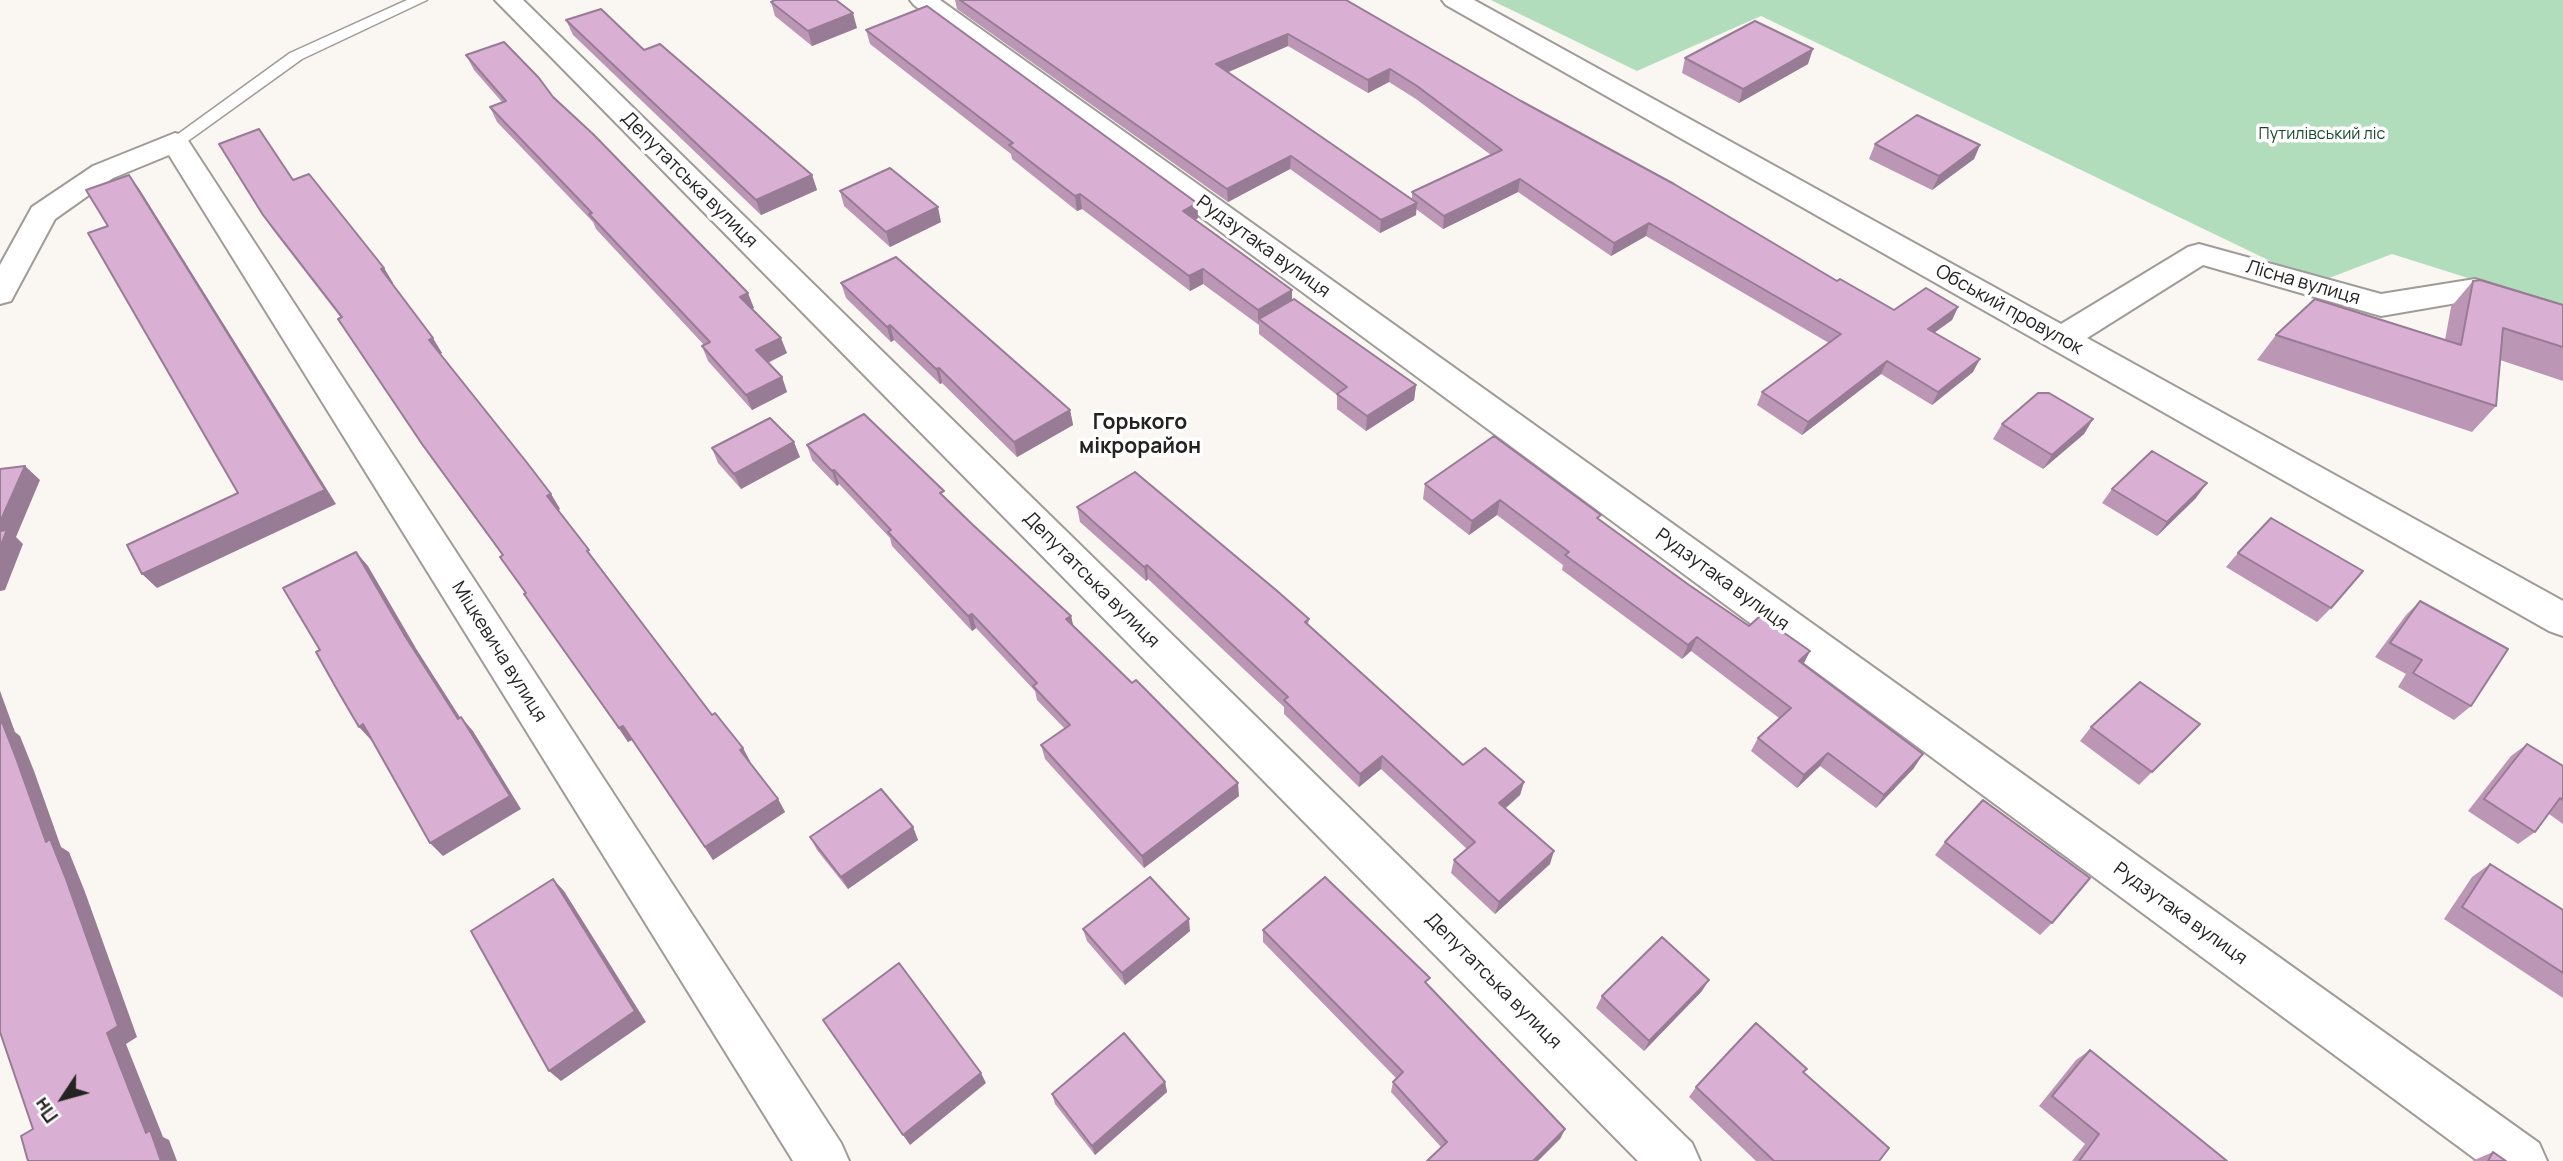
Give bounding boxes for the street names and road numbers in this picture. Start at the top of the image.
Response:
street label: Депутатська вулиця [616,107,762,253]
street label: Рудзутака вулиця [1192,191,1334,303]
street label: Лісна вулиця [2243,256,2363,310]
street label: Обський провулок [1931,260,2087,360]
street label: Депутатська вулиця [1018,507,1164,653]
street label: Рудзутака вулиця [1651,524,1793,636]
street label: Міцкевича вулиця [446,577,552,727]
street label: Рудзутака вулиця [2109,858,2251,970]
street label: Депутатська вулиця [1420,908,1566,1054]

